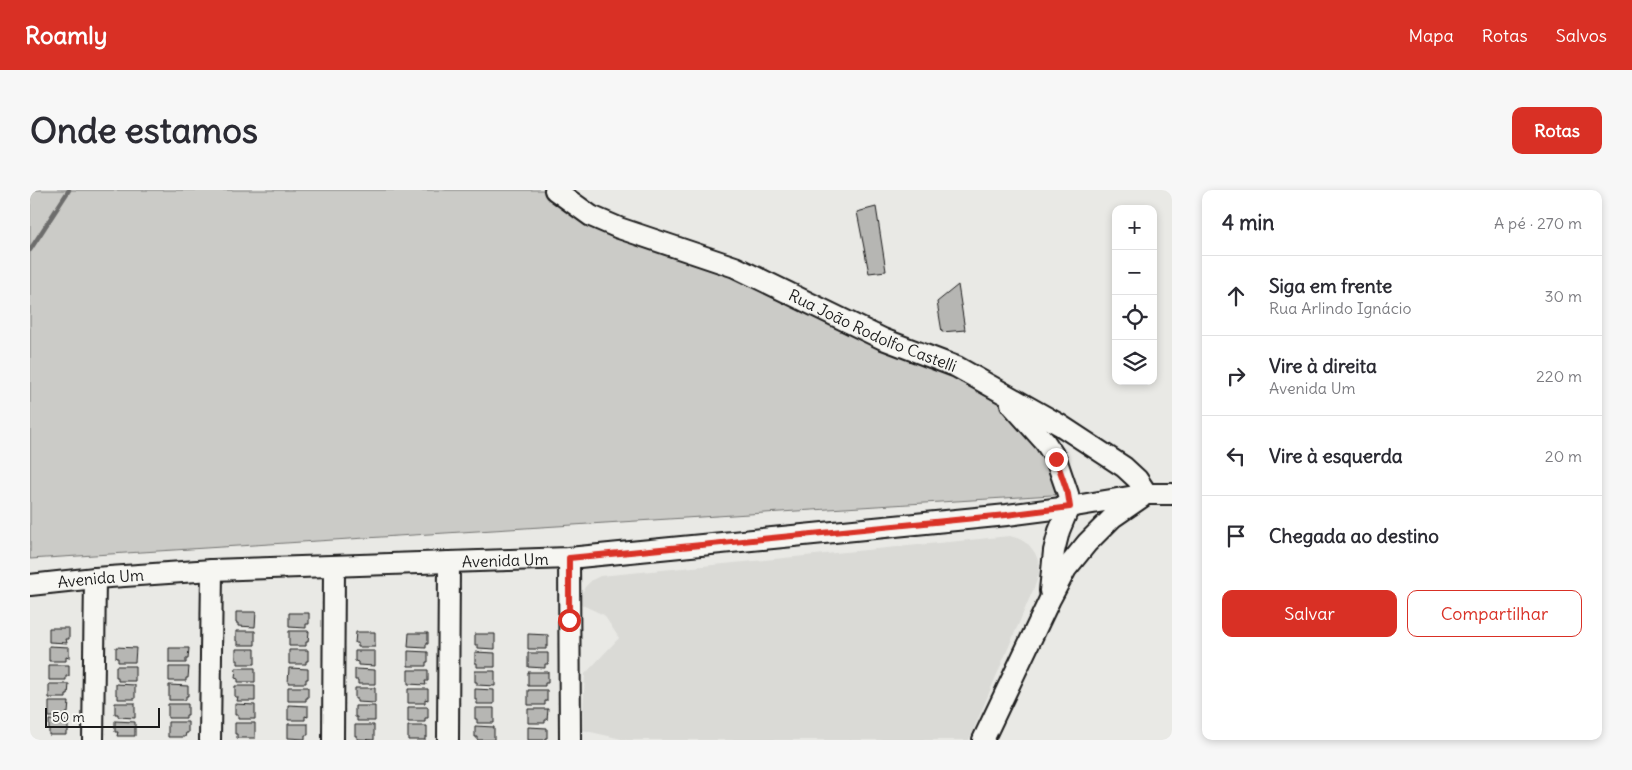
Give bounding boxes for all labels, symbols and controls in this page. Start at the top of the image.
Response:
text: Roamly [25,20,107,50]
text: Mapa [1409,24,1454,47]
text: Rotas [1482,24,1528,47]
text: Salvos [1556,24,1607,47]
button: Rotas [1512,107,1602,154]
text: Onde estamos [30,108,258,152]
map controls [1112,205,1157,385]
button: + [1112,205,1157,250]
text: 4 min [1222,209,1274,236]
text: A pé · 270 m [1494,213,1582,233]
button: − [1112,250,1157,295]
text: Siga em frente [1269,274,1392,298]
icon: ahead [1222,282,1250,310]
street label: Rua João Rodolfo Castelli [785,285,960,376]
text: 30 m [1545,286,1582,306]
button: locate [1112,295,1157,340]
text: Rua Arlindo Ignácio [1269,298,1411,318]
button: layers [1112,340,1157,385]
text: Vire à direita [1269,354,1377,378]
icon: right [1222,362,1250,390]
text: 220 m [1536,366,1582,386]
text: Avenida Um [1269,378,1356,398]
icon: left [1222,442,1250,470]
text: Vire à esquerda [1269,444,1403,468]
text: 20 m [1545,446,1582,466]
route end [1045,448,1068,471]
icon: arrive [1222,522,1250,550]
text: Chegada ao destino [1269,524,1439,548]
street label: Avenida Um [462,549,549,572]
street label: Avenida Um [56,565,145,592]
button: Salvar [1222,590,1397,637]
button: Compartilhar [1407,590,1582,637]
route start [558,609,581,632]
scale bar [45,705,160,728]
text: 50 m [52,708,85,726]

